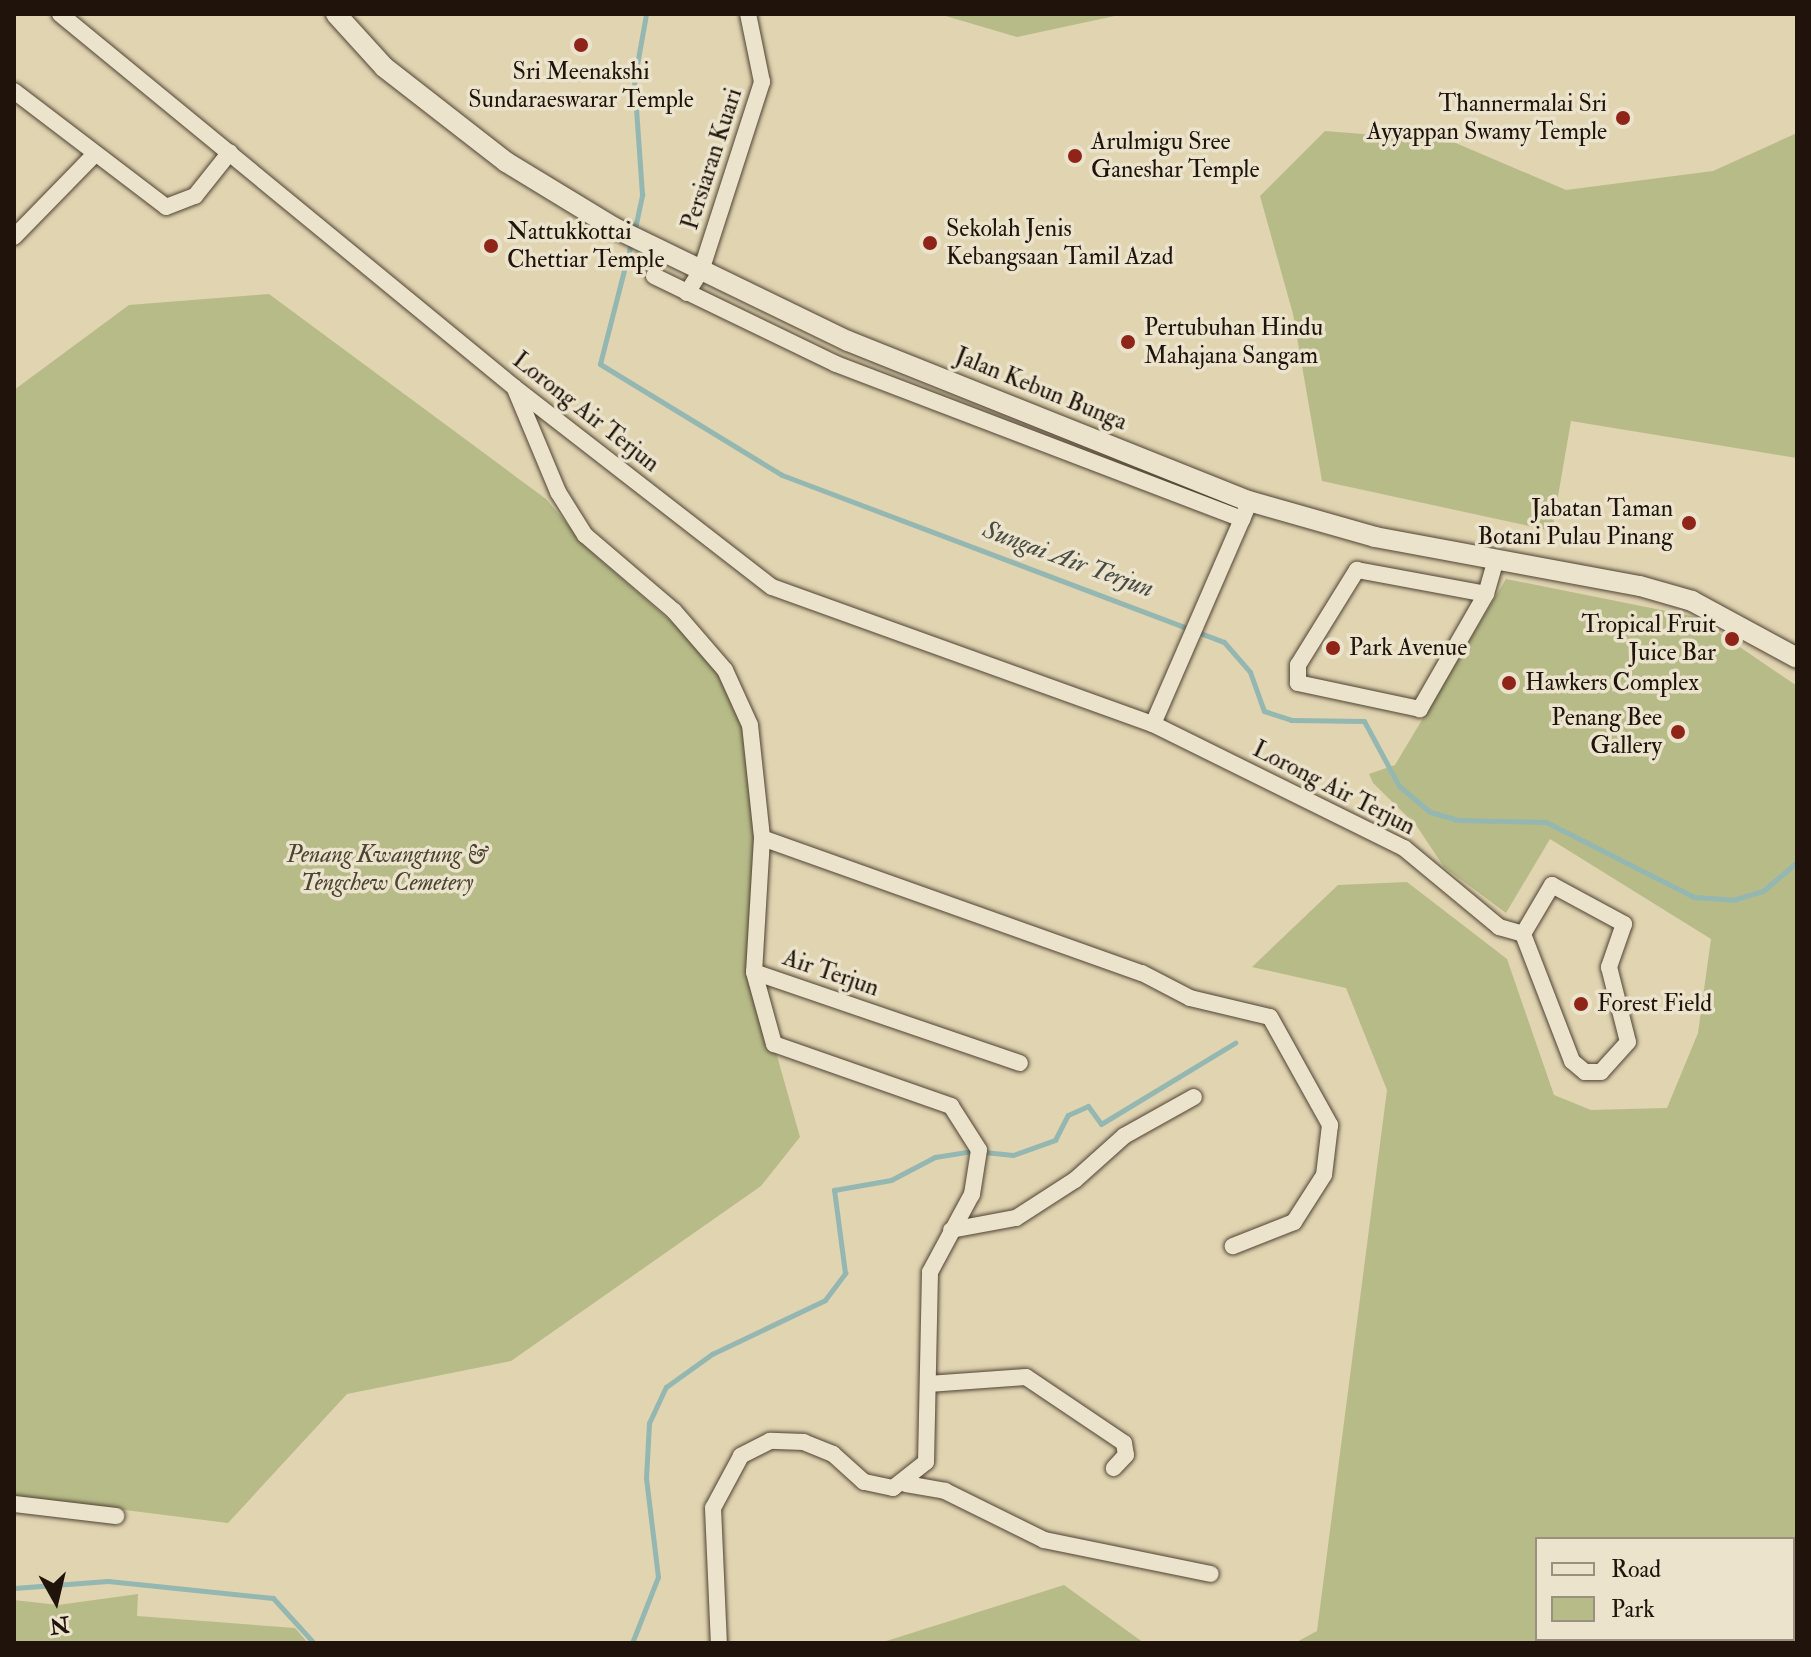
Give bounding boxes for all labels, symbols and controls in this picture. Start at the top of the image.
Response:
marker: Sri Meenakshi Sundaraeswarar Temple [572,36,590,54]
place label: Sri Meenakshi Sundaraeswarar Temple [468,58,694,114]
street label: Persiaran Kuari [676,85,748,233]
place label: Thannermalai Sri Ayyappan Swamy Temple [1367,90,1607,146]
marker: Thannermalai Sri Ayyappan Swamy Temple [1614,109,1632,127]
place label: Arulmigu Sree Ganeshar Temple [1091,128,1259,184]
marker: Arulmigu Sree Ganeshar Temple [1066,147,1084,165]
place label: Sekolah Jenis Kebangsaan Tamil Azad [946,215,1173,271]
place label: Nattukkottai Chettiar Temple [507,218,664,274]
marker: Sekolah Jenis Kebangsaan Tamil Azad [921,234,939,252]
marker: Nattukkottai Chettiar Temple [482,237,500,255]
place label: Pertubuhan Hindu Mahajana Sangam [1144,314,1323,370]
marker: Pertubuhan Hindu Mahajana Sangam [1119,333,1137,351]
street label: Jalan Kebun Bunga [951,341,1131,437]
street label: Lorong Air Terjun [507,346,665,478]
place label: Jabatan Taman Botani Pulau Pinang [1478,495,1673,551]
marker: Jabatan Taman Botani Pulau Pinang [1680,514,1698,532]
water label: Sungai Air Terjun [978,515,1158,605]
place label: Tropical Fruit Juice Bar [1581,611,1716,667]
marker: Tropical Fruit Juice Bar [1723,630,1741,648]
place label: Park Avenue [1349,634,1467,662]
marker: Park Avenue [1324,639,1342,657]
place label: Hawkers Complex [1525,669,1699,697]
marker: Hawkers Complex [1500,674,1518,692]
place label: Penang Bee Gallery [1551,704,1662,760]
marker: Penang Bee Gallery [1669,723,1687,741]
street label: Lorong Air Terjun [1248,735,1420,841]
park label: Penang Kwangtung & Tengchew Cemetery [286,841,488,897]
street label: Air Terjun [779,943,883,1003]
place label: Forest Field [1597,990,1712,1018]
marker: Forest Field [1572,995,1590,1013]
legend [1535,1537,1795,1641]
text: Road [1611,1554,1661,1585]
north arrow [16,1561,96,1641]
text: Park [1611,1594,1655,1625]
text: N [48,1610,71,1640]

